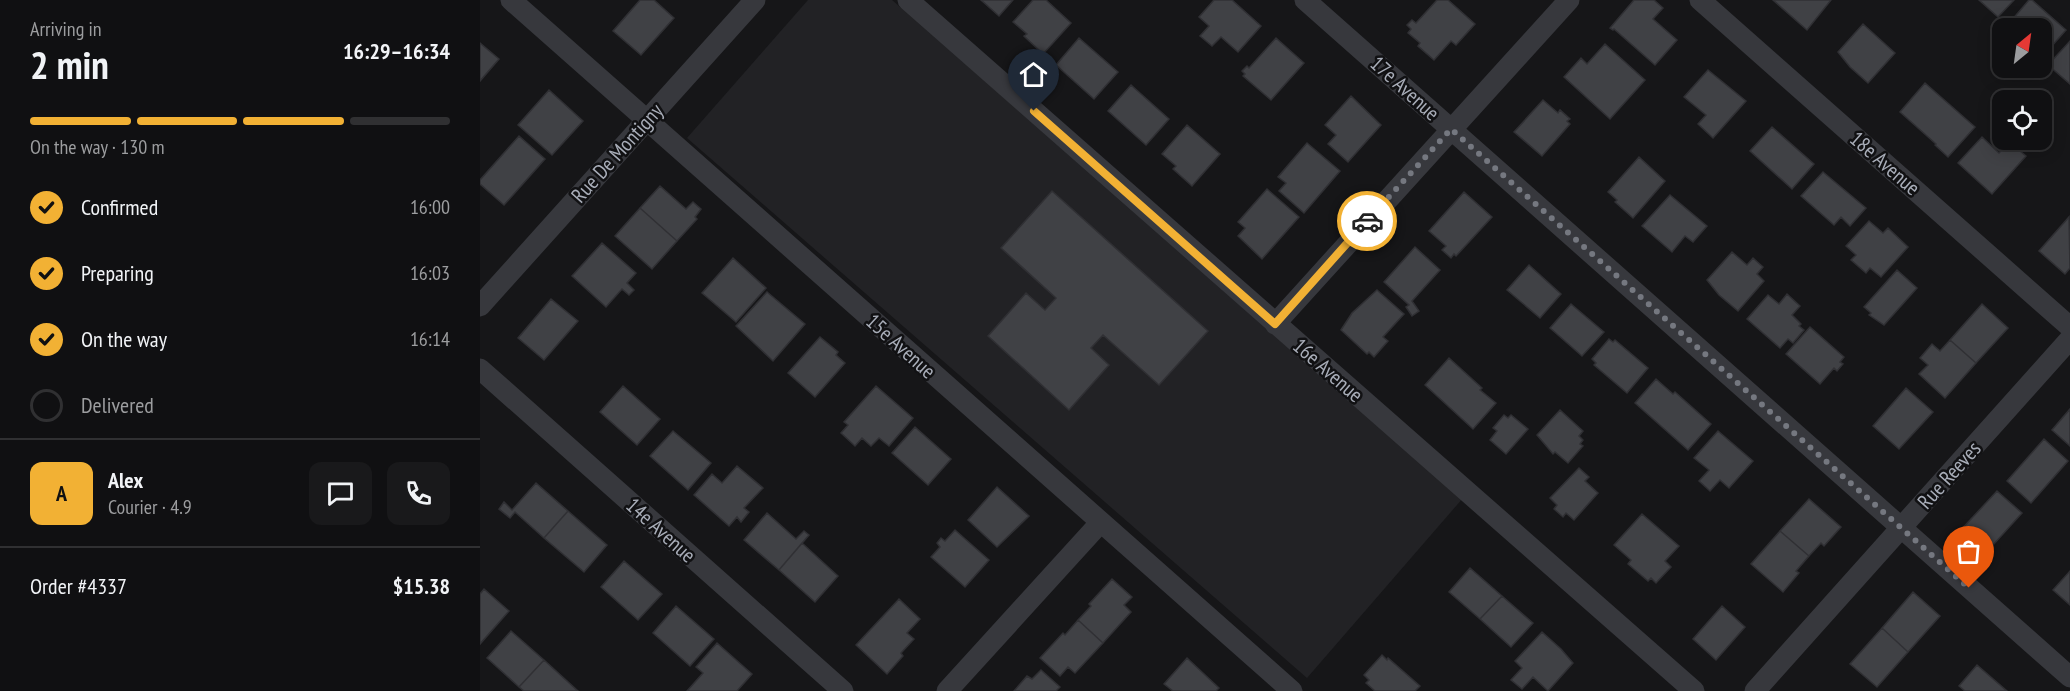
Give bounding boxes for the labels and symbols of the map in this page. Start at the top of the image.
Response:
north arrow [1992,18,2052,78]
pin [1008,49,1059,111]
street label: 17e Avenue [1365,50,1445,126]
street label: Rue De Montigny [565,98,669,208]
street label: 18e Avenue [1844,125,1926,201]
courier [1337,191,1397,251]
street label: 15e Avenue [861,308,941,384]
street label: 16e Avenue [1287,332,1369,408]
street label: Rue Reeves [1911,435,1987,515]
street label: 14e Avenue [621,492,701,568]
pin [1943,526,1994,588]

